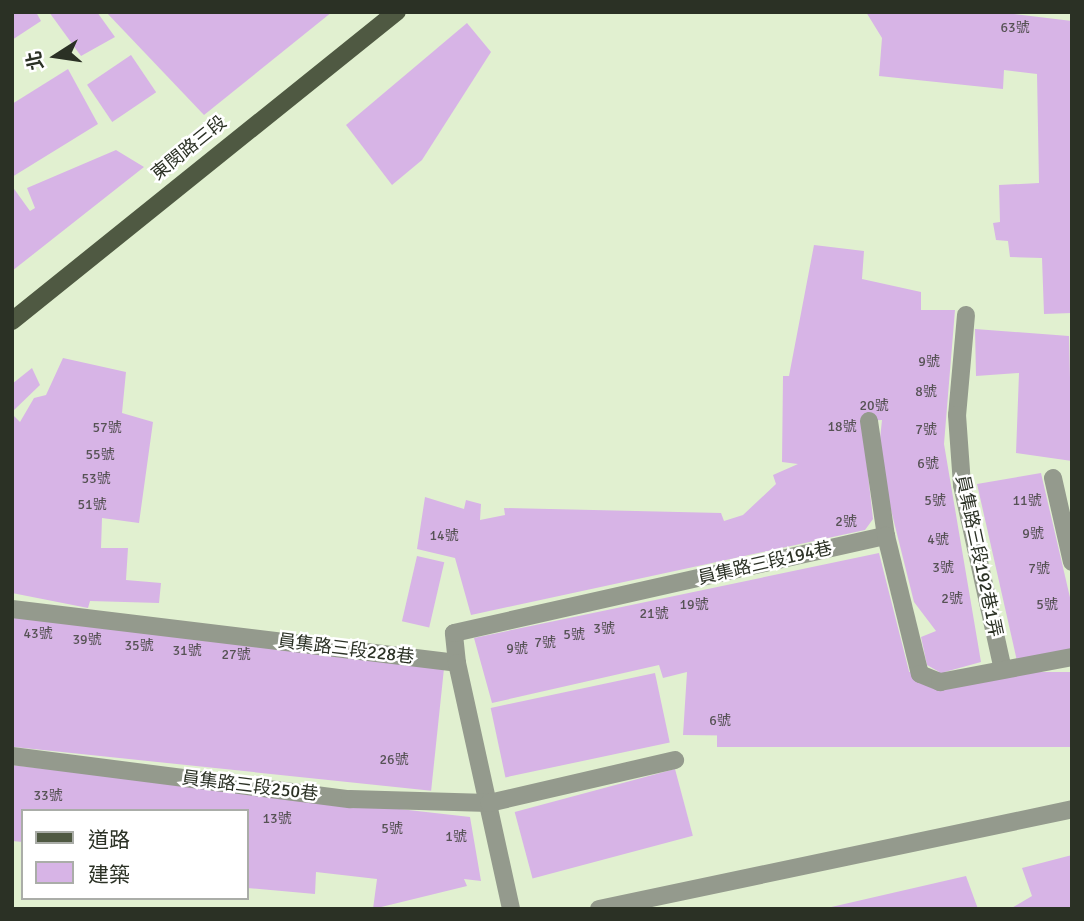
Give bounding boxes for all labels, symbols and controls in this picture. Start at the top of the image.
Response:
house number: 63號 [1000,20,1030,36]
north arrow [21,21,91,91]
text: 北 [22,49,49,72]
street label: 東閔路三段 [147,111,231,185]
house number: 9號 [918,354,940,370]
house number: 8號 [915,384,937,400]
house number: 20號 [859,398,889,414]
house number: 18號 [827,419,857,435]
house number: 57號 [92,420,122,436]
house number: 7號 [915,422,937,438]
house number: 55號 [85,447,115,463]
house number: 6號 [917,456,939,472]
house number: 53號 [81,471,111,487]
street label: 員集路三段192巷1弄 [951,473,1007,639]
house number: 5號 [924,493,946,509]
house number: 11號 [1012,493,1042,509]
house number: 51號 [77,497,107,513]
house number: 2號 [835,514,857,530]
house number: 9號 [1022,526,1044,542]
house number: 14號 [429,528,459,544]
house number: 4號 [927,532,949,548]
street label: 員集路三段194巷 [696,537,834,589]
house number: 3號 [932,560,954,576]
house number: 7號 [1028,561,1050,577]
house number: 2號 [941,591,963,607]
house number: 19號 [679,597,709,613]
house number: 5號 [1036,597,1058,613]
house number: 21號 [639,606,669,622]
house number: 3號 [593,621,615,637]
house number: 43號 [23,626,53,642]
house number: 5號 [563,627,585,643]
street label: 員集路三段228巷 [277,630,415,668]
house number: 39號 [72,632,102,648]
house number: 7號 [534,635,556,651]
house number: 35號 [124,638,154,654]
house number: 9號 [506,641,528,657]
house number: 31號 [172,643,202,659]
house number: 27號 [221,647,251,663]
house number: 6號 [709,713,731,729]
house number: 26號 [379,752,409,768]
street label: 員集路三段250巷 [181,767,319,805]
house number: 33號 [33,788,63,804]
legend [21,809,248,900]
house number: 13號 [262,811,292,827]
house number: 5號 [381,821,403,837]
text: 道路 [88,827,130,853]
house number: 1號 [445,829,467,845]
text: 建築 [88,862,130,888]

